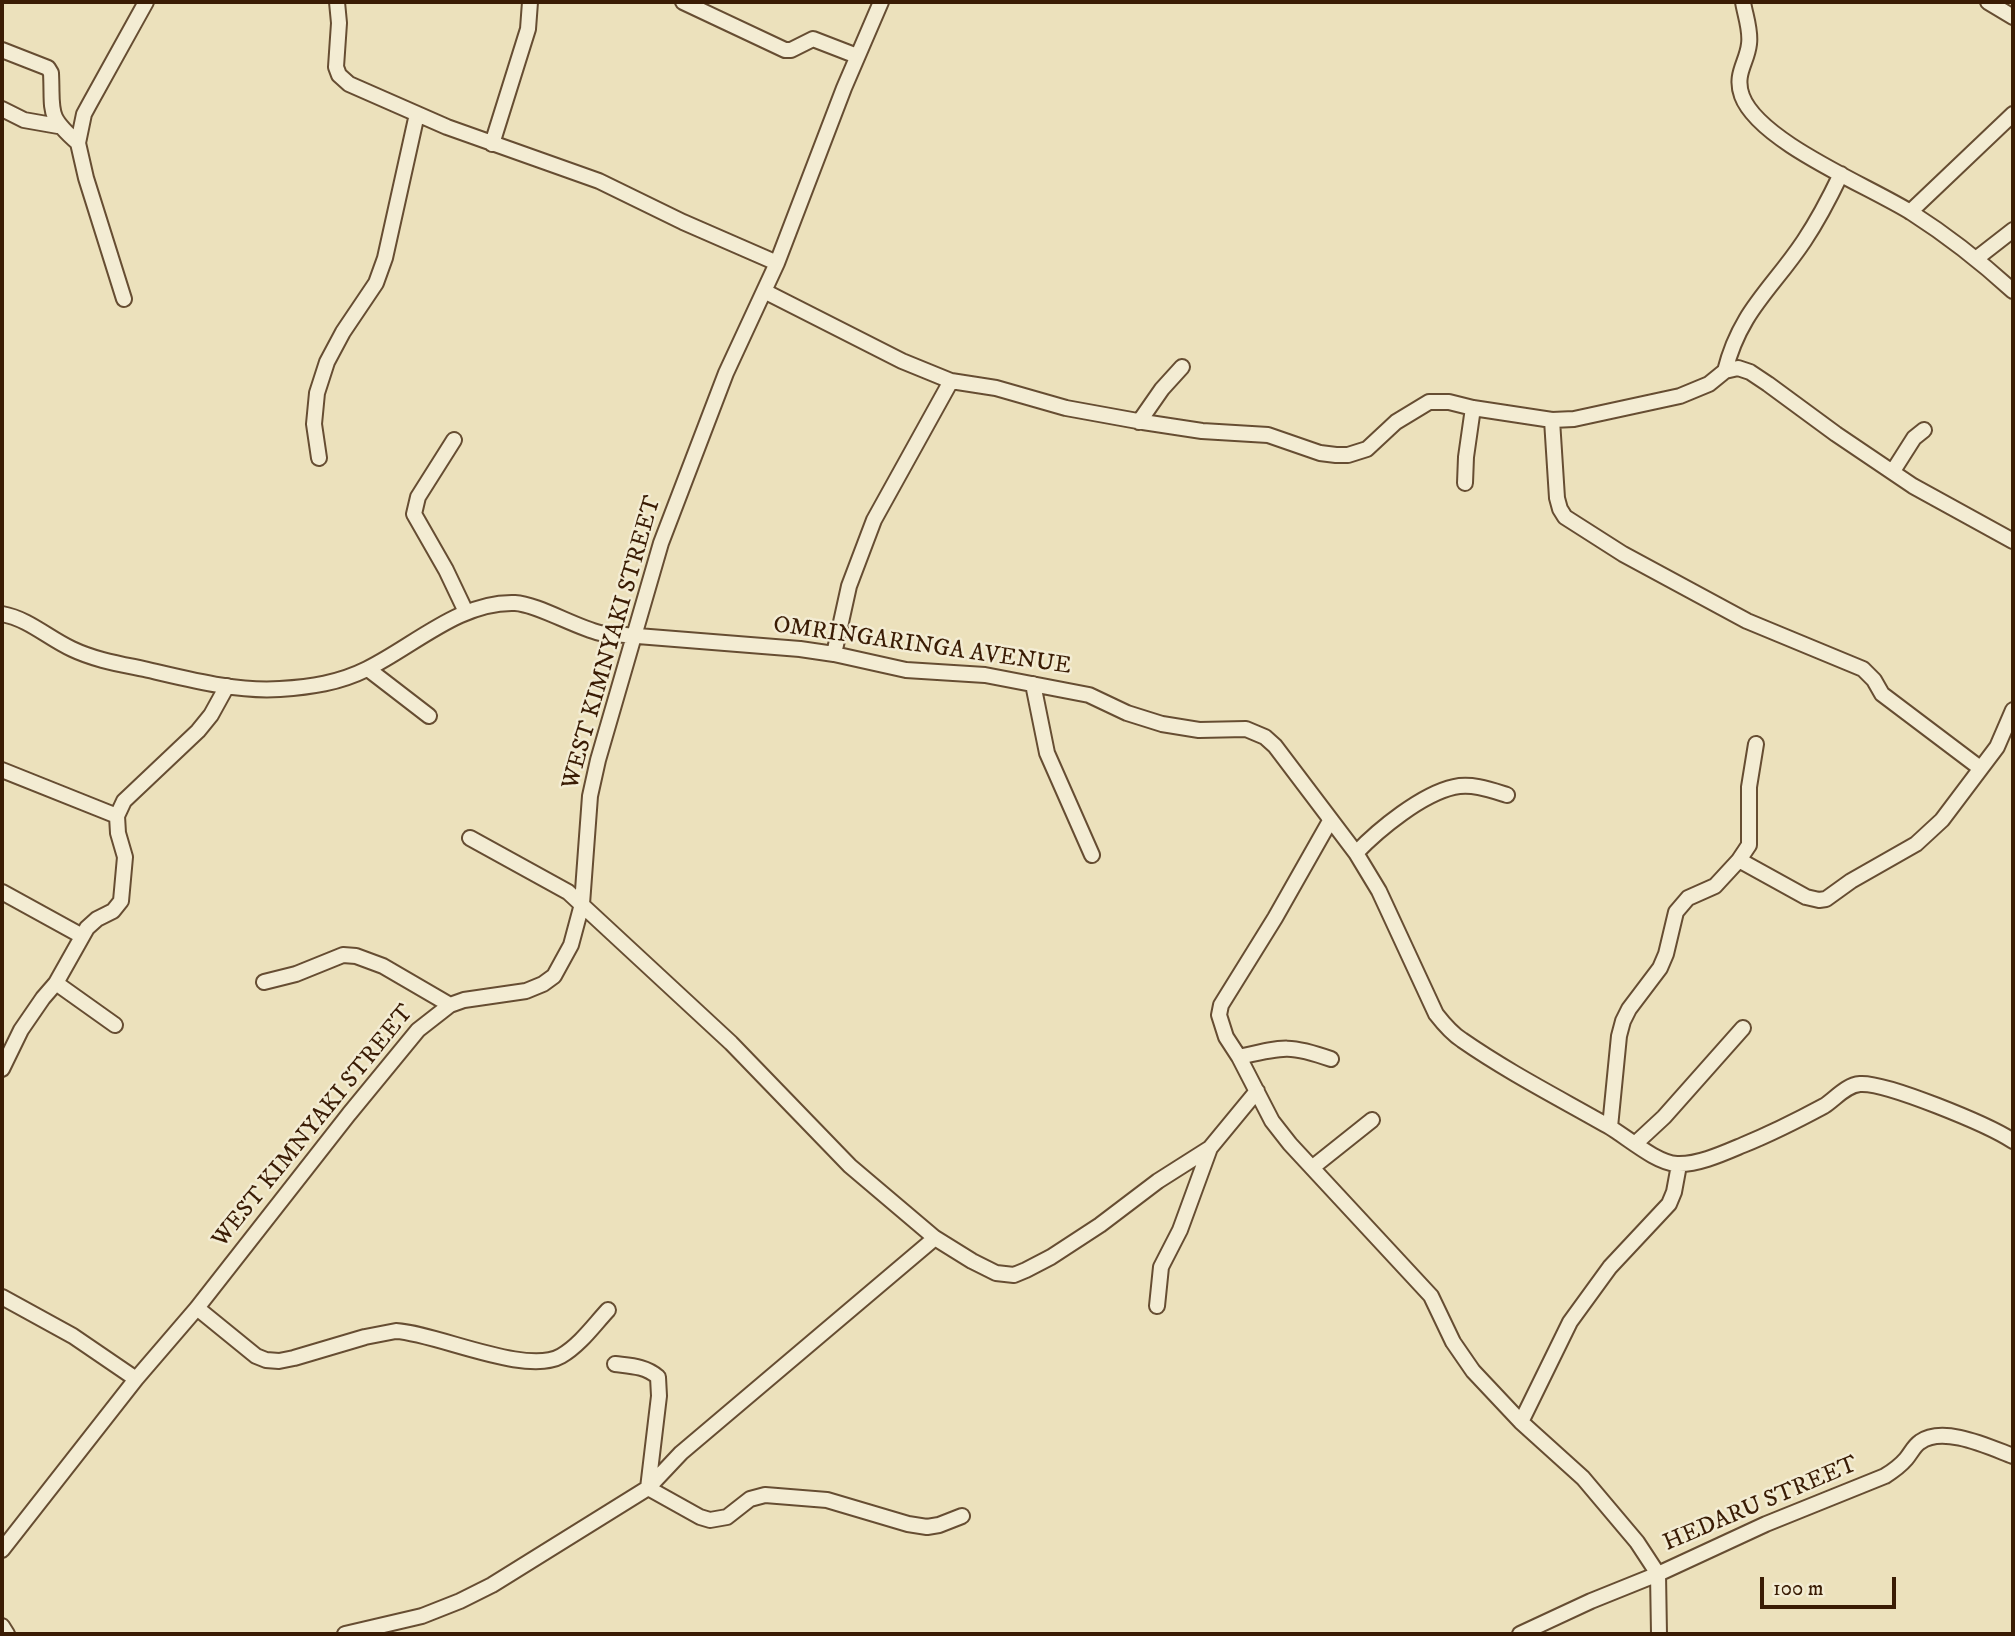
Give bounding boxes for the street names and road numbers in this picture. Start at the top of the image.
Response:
street label: WEST KIMNYAKI STREET [557,493,669,793]
street label: OMRINGARINGA AVENUE [771,612,1073,682]
street label: WEST KIMNYAKI STREET [207,1000,421,1254]
street label: HEDARU STREET [1660,1451,1862,1559]

